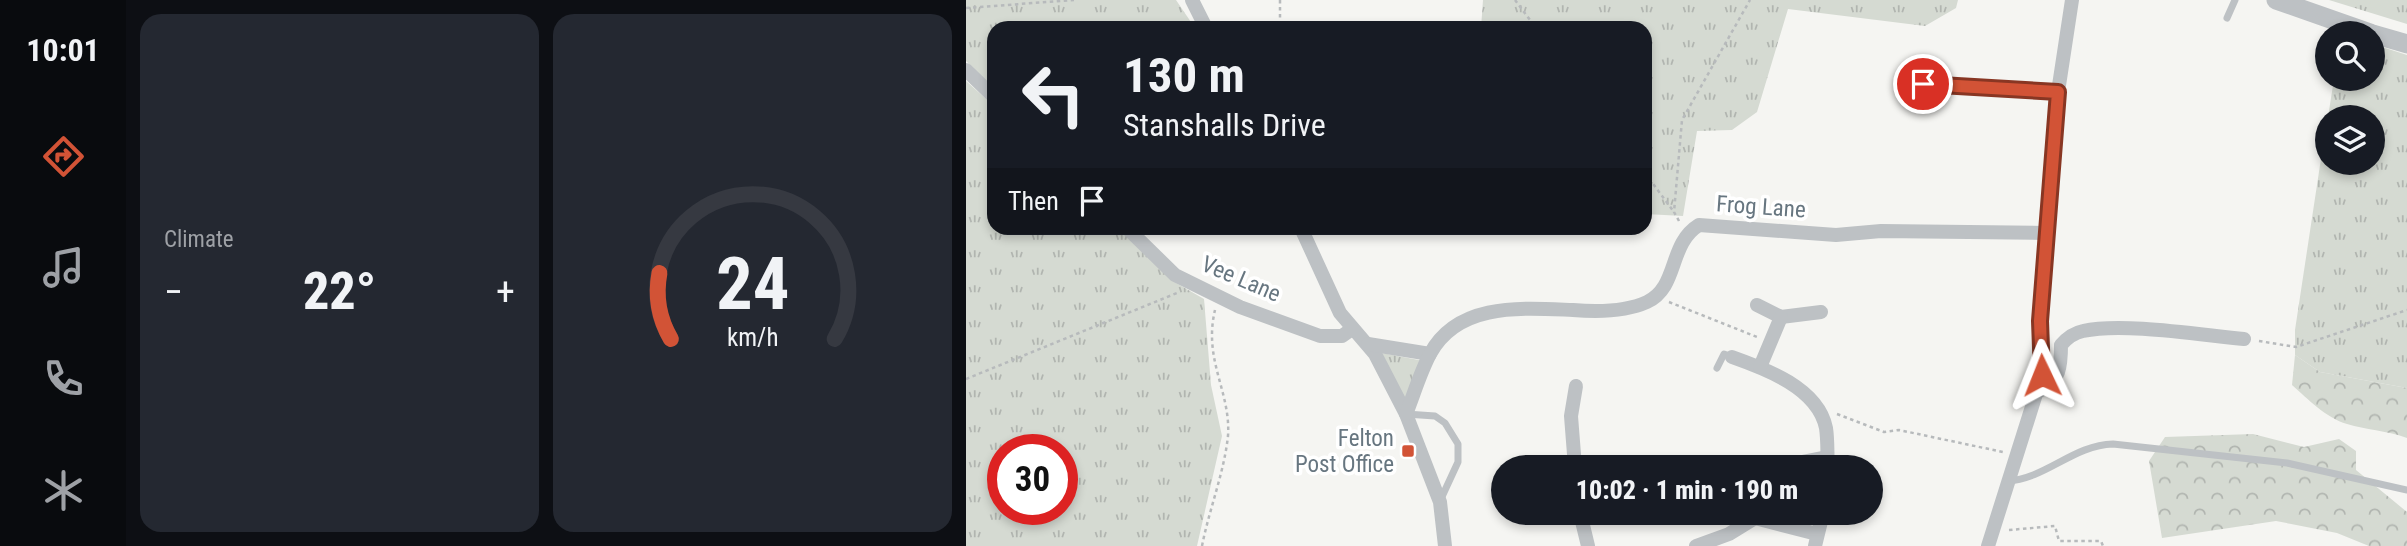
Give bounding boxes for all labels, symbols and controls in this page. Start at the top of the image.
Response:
map controls [2315,21,2385,175]
button: search [2315,21,2385,91]
text: 10:01 [26,31,100,69]
text: 130 m [1123,47,1245,104]
icon: left [1008,49,1099,140]
pin [1893,54,1953,114]
icon: arrive [1904,65,1942,103]
button: layers [2315,105,2385,175]
text: Stanshalls Drive [1123,106,1326,144]
icon: directions [39,132,88,181]
icon: arrive [1073,182,1111,220]
text: Then [1008,186,1059,216]
street label: Frog Lane [1715,190,1807,224]
text: Climate [164,226,234,253]
text: 24 [716,241,789,327]
icon: music [39,243,88,292]
street label: Vee Lane [1197,250,1285,308]
text: 22° [303,261,376,322]
text: − [164,270,183,314]
text: + [496,270,515,314]
text: km/h [727,323,778,352]
position arrow [2005,338,2079,412]
icon: phone [39,354,88,403]
place label: Felton Post Office [1295,425,1394,478]
speed limit sign: 30 [987,434,1078,525]
marker: Felton Post Office [1400,443,1416,459]
icon: climate [39,466,88,515]
text: 10:02 · 1 min · 190 m [1576,475,1798,505]

